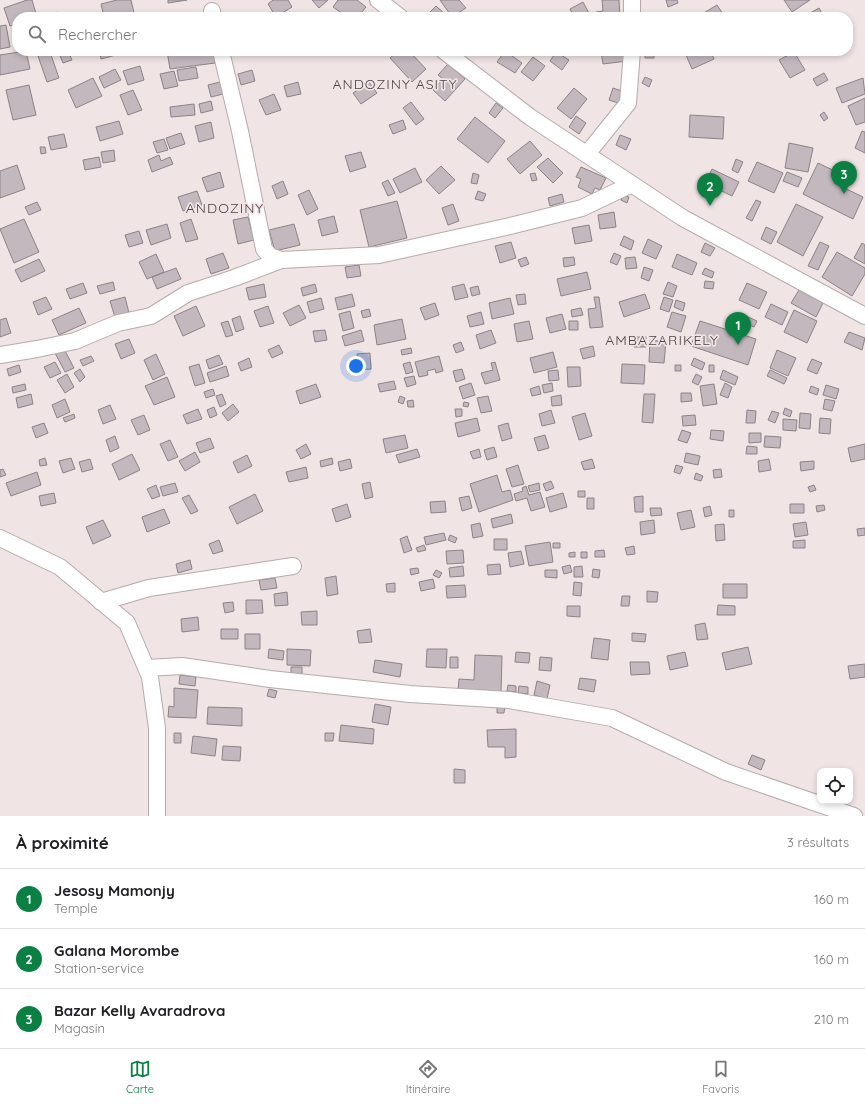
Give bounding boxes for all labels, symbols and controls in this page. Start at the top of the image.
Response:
search box [12,12,853,56]
icon: search [26,23,48,45]
text: Rechercher [58,25,137,44]
district label: ANDOZINY ASITY [332,75,458,93]
pin: 3 [831,161,857,194]
pin: 2 [697,173,723,206]
district label: ANDOZINY [186,199,264,217]
pin: 1 [725,312,751,345]
district label: AMBAZARIKELY [605,331,719,349]
your location [346,356,366,376]
map controls [817,768,853,804]
button: locate [817,768,853,804]
text: À proximité [16,832,109,853]
text: 3 résultats [787,834,849,850]
text: Jesosy Mamonjy [54,881,175,900]
text: 1 [26,891,32,907]
text: 160 m [814,891,849,907]
text: Temple [54,900,98,916]
text: Galana Morombe [54,941,179,960]
text: 2 [25,951,33,967]
text: 160 m [814,951,849,967]
text: Station-service [54,960,144,976]
text: Bazar Kelly Avaradrova [54,1001,225,1020]
text: 3 [26,1011,32,1027]
text: 210 m [814,1011,849,1027]
text: Magasin [54,1020,105,1036]
tab: Carte [126,1058,154,1096]
tab: Itinéraire [406,1058,451,1096]
tab: Favoris [702,1058,739,1096]

